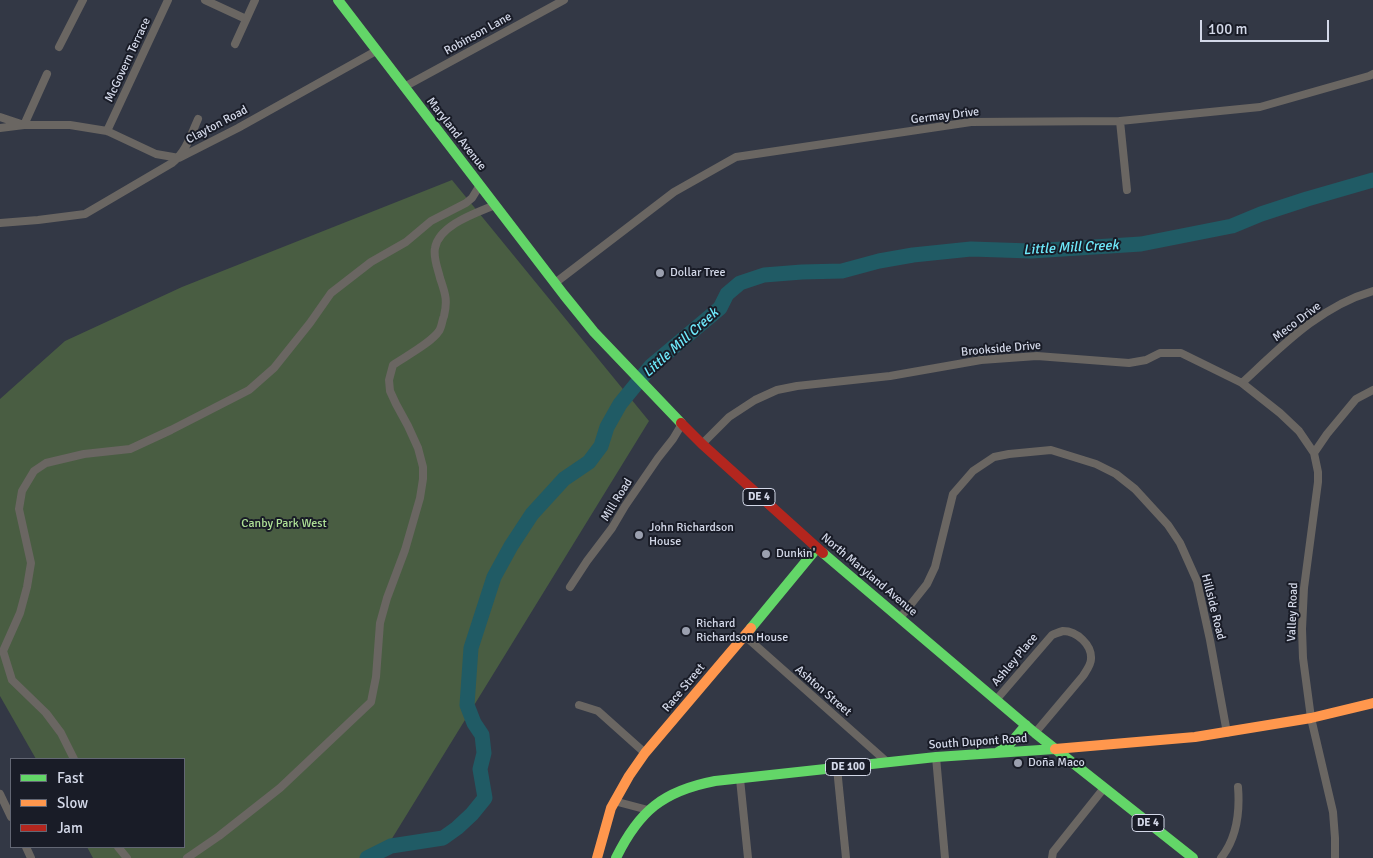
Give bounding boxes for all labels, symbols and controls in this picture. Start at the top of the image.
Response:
street label: Robinson Lane [442,10,514,58]
scale bar [1203,10,1332,42]
street label: McGovern Terrace [102,16,154,104]
text: 100 m [1208,20,1248,38]
street label: Maryland Avenue [423,95,489,173]
street label: Clayton Road [184,103,250,147]
street label: Germay Drive [910,105,980,127]
water label: Little Mill Creek [1023,237,1119,259]
place label: Dollar Tree [670,266,726,280]
marker: Dollar Tree [654,267,666,279]
street label: Meco Drive [1270,299,1324,345]
water label: Little Mill Creek [640,305,722,381]
street label: Brookside Drive [960,338,1042,360]
street label: Mill Road [598,476,636,524]
road number: DE 4 [743,488,775,506]
park label: Canby Park West [241,517,327,531]
place label: John Richardson House [649,521,734,549]
marker: John Richardson House [633,529,645,541]
street label: North Maryland Avenue [818,531,920,619]
place label: Dunkin' [776,547,815,561]
marker: Dunkin' [760,548,772,560]
street label: Hillside Road [1198,573,1228,641]
street label: Valley Road [1285,582,1301,642]
place label: Richard Richardson House [696,617,788,645]
marker: Richard Richardson House [680,625,692,637]
street label: Ashley Place [989,631,1041,689]
street label: Race Street [660,661,708,715]
street label: Ashton Street [792,663,854,719]
street label: South Dupont Road [928,731,1028,753]
place label: Doña Maco [1028,756,1085,770]
marker: Doña Maco [1012,757,1024,769]
legend [10,758,185,848]
road number: DE 100 [826,759,870,776]
text: Fast [57,769,84,787]
text: Slow [57,794,88,812]
road number: DE 4 [1132,814,1164,831]
text: Jam [57,819,83,837]

